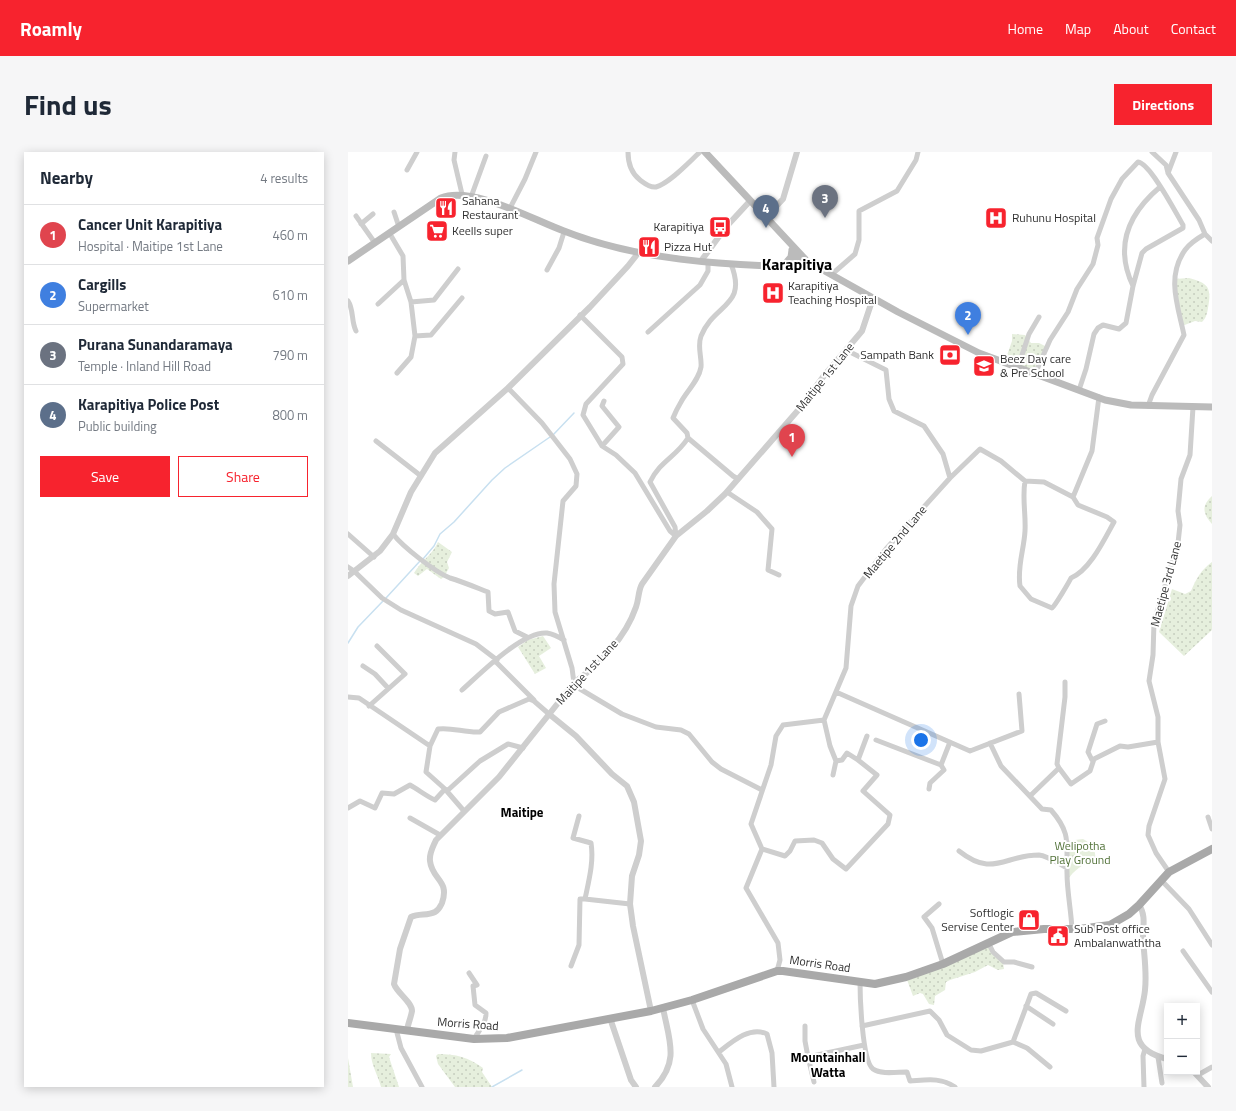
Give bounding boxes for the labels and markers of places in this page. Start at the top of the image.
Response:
pin: 3 [812,185,838,218]
place label: Sahana Restaurant [462,191,519,224]
restaurant icon: Sahana Restaurant [433,195,459,221]
pin: 4 [753,195,779,228]
hospital icon: Ruhunu Hospital [983,205,1009,231]
place label: Ruhunu Hospital [1012,208,1096,227]
bus stop icon: Karapitiya [707,214,733,240]
place label: Karapitiya [654,217,704,236]
supermarket icon: Keells super [424,218,450,244]
place label: Keells super [452,221,513,240]
restaurant icon: Pizza Hut [636,234,662,260]
place label: Pizza Hut [664,237,713,256]
place label: Karapitiya Teaching Hospital [788,276,877,309]
hospital icon: Karapitiya Teaching Hospital [760,280,786,306]
pin: 2 [955,302,981,335]
bank icon: Sampath Bank [937,342,963,368]
place label: Sampath Bank [860,345,934,364]
place label: Beez Day care & Pre School [1000,349,1071,382]
school or university icon: Beez Day care & Pre School [971,353,997,379]
pin: 1 [779,424,805,457]
place label: Softlogic Servise Center [941,903,1014,936]
shop icon: Softlogic Servise Center [1016,907,1042,933]
place label: Sub Post office Ambalanwaththa [1074,919,1161,952]
public building icon: Sub Post office Ambalanwaththa [1045,923,1071,949]

